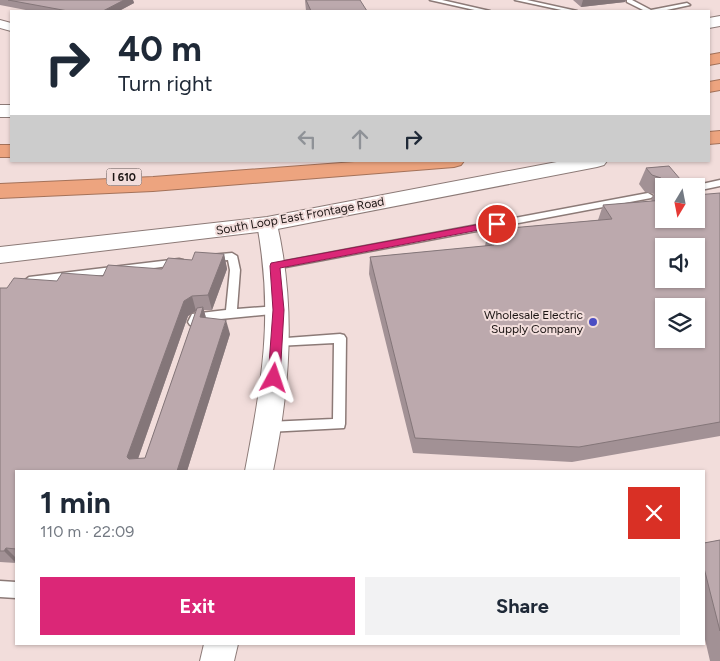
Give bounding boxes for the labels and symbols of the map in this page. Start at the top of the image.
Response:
road number: I 610 [106,168,142,186]
north arrow [655,178,705,228]
street label: South Loop East Frontage Road [215,194,385,238]
pin [476,203,518,245]
place label: Wholesale Electric Supply Company [484,308,584,336]
marker: Wholesale Electric Supply Company [587,316,599,328]
position arrow [247,351,299,403]

